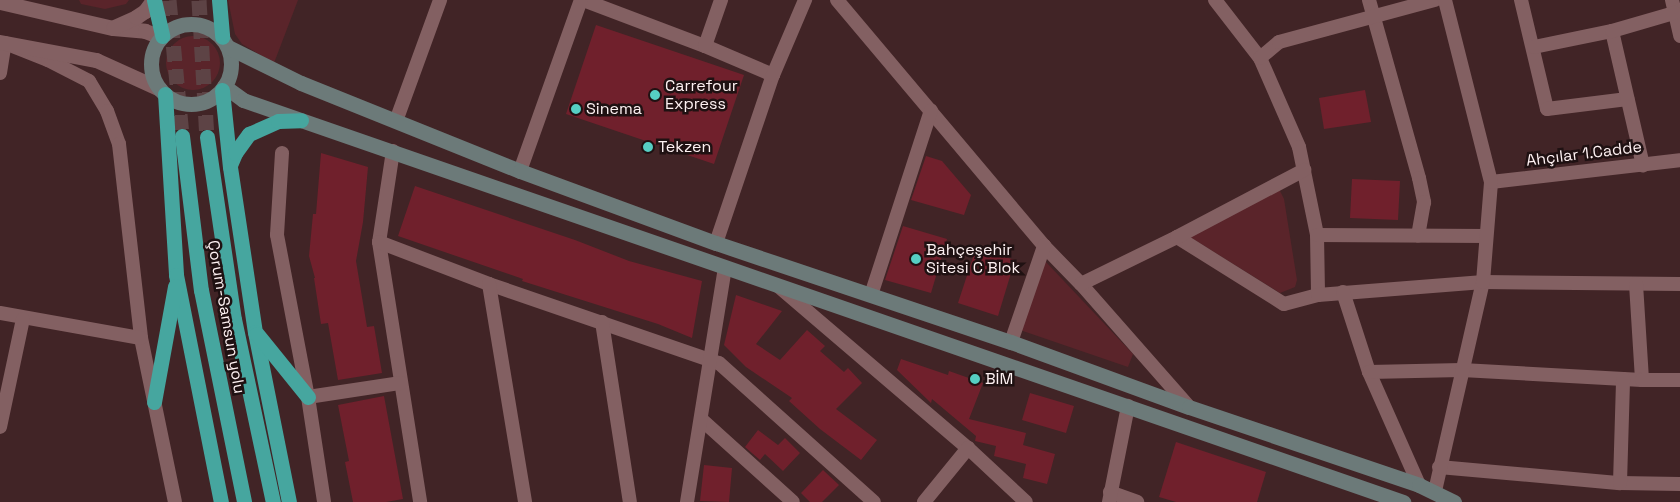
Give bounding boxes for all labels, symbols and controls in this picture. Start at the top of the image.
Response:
place label: Carrefour Express [665,76,738,114]
marker: Carrefour Express [649,89,661,101]
place label: Sinema [586,99,642,119]
marker: Sinema [570,103,582,115]
place label: Tekzen [658,137,711,157]
street label: Ahçılar 1.Cadde [1525,137,1643,171]
marker: Tekzen [642,141,654,153]
street label: Çorum-Samsun yolu [203,239,249,395]
place label: Bahçeşehir Sitesi C Blok [926,240,1020,278]
marker: Bahçeşehir Sitesi C Blok [910,253,922,265]
place label: BİM [985,369,1013,389]
marker: BİM [969,373,981,385]

